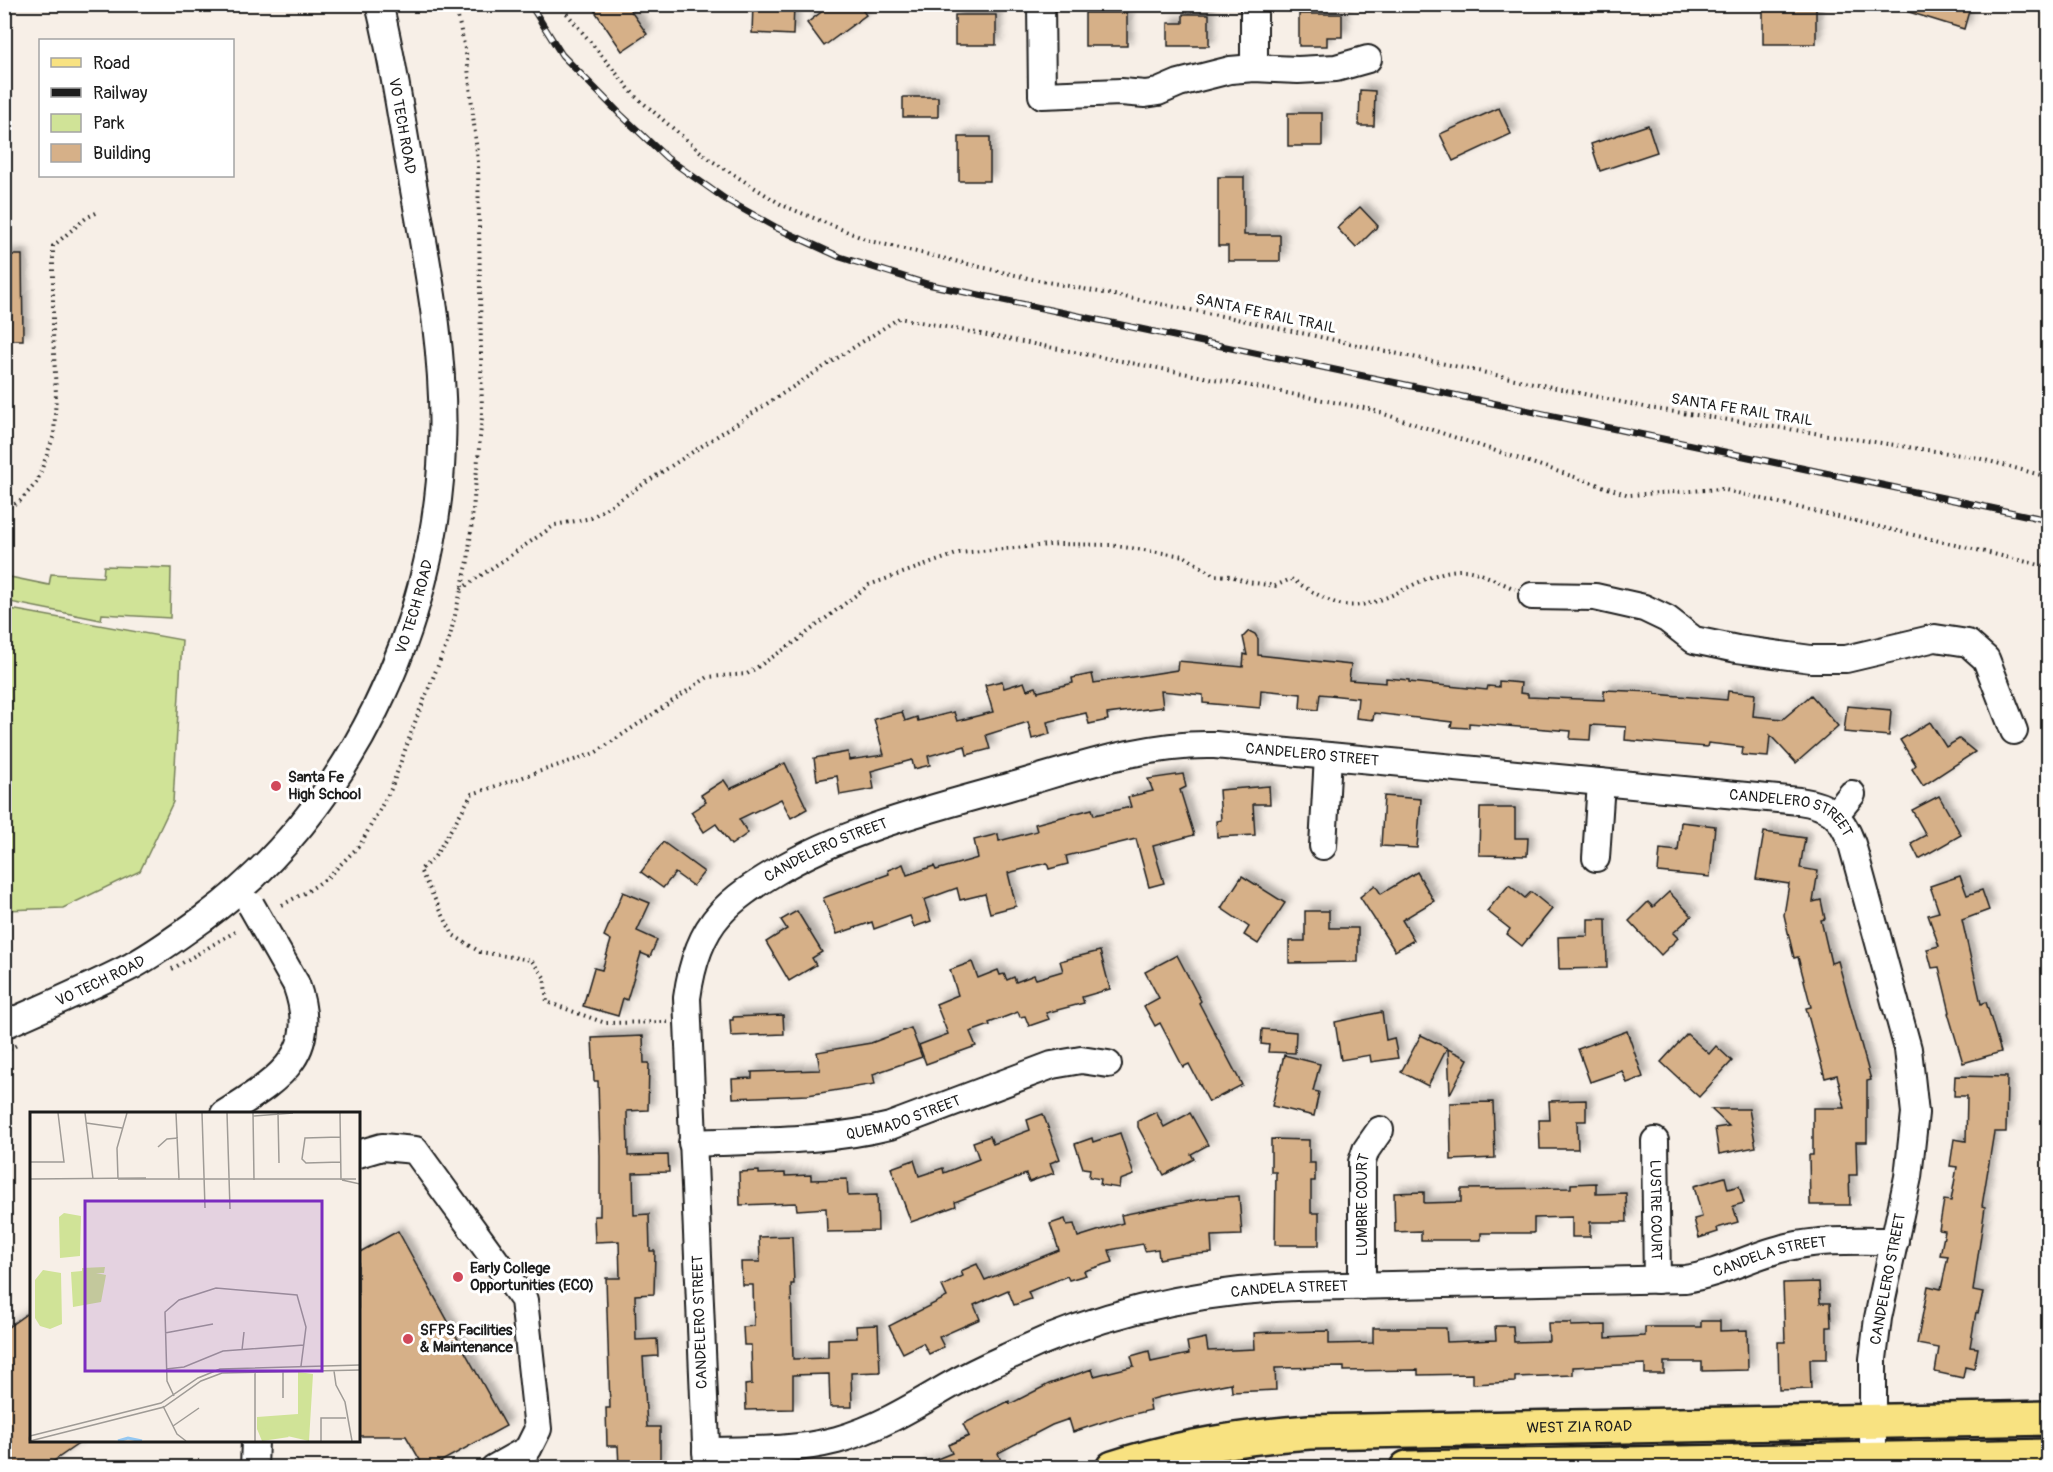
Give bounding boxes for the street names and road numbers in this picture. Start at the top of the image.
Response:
street label: VO TECH ROAD [384,76,420,176]
street label: SANTA FE RAIL TRAIL [1194,290,1338,338]
street label: SANTA FE RAIL TRAIL [1670,389,1814,431]
street label: VO TECH ROAD [391,558,437,656]
street label: CANDELERO STREET [1245,738,1380,770]
street label: CANDELERO STREET [1728,785,1857,840]
street label: CANDELERO STREET [760,814,890,886]
street label: VO TECH ROAD [53,951,149,1010]
street label: QUEMADO STREET [845,1091,963,1144]
street label: LUMBRE COURT [1353,1151,1374,1256]
street label: LUSTRE COURT [1646,1160,1666,1260]
street label: CANDELERO STREET [1866,1212,1910,1346]
street label: CANDELA STREET [1711,1232,1827,1281]
street label: CANDELERO STREET [688,1255,712,1389]
street label: CANDELA STREET [1230,1276,1348,1302]
street label: WEST ZIA ROAD [1526,1416,1632,1437]

